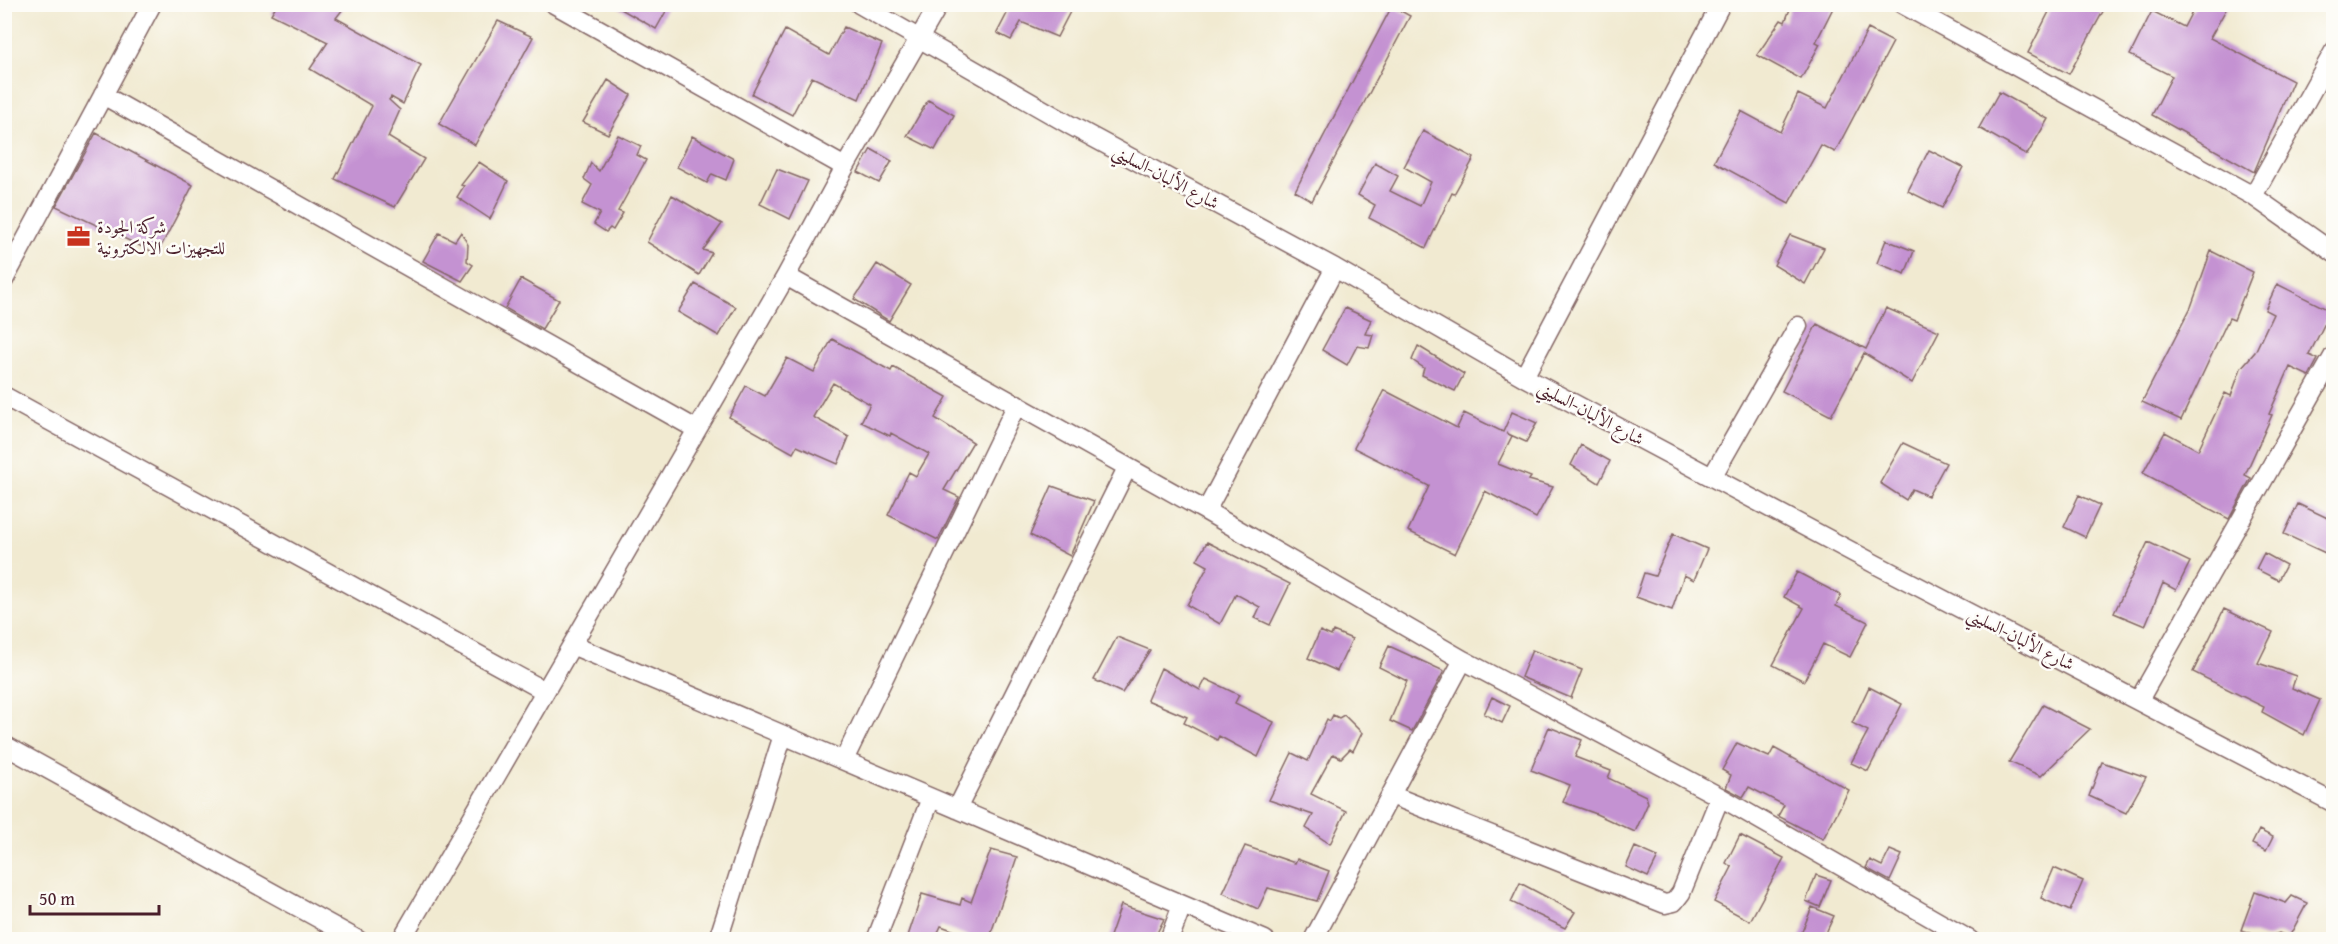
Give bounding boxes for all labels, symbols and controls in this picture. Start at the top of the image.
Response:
street label: شارع الألبان-السليني [1106,137,1224,220]
place label: شركة الجودة للتجهيزات الالكترونية [97,213,225,261]
office icon: شركة الجودة للتجهيزات الالكترونية [66,224,92,250]
street label: شارع الألبان-السليني [1531,373,1649,456]
street label: شارع الألبان-السليني [1961,600,2080,681]
scale bar [30,878,159,916]
text: 50 m [39,885,75,912]

